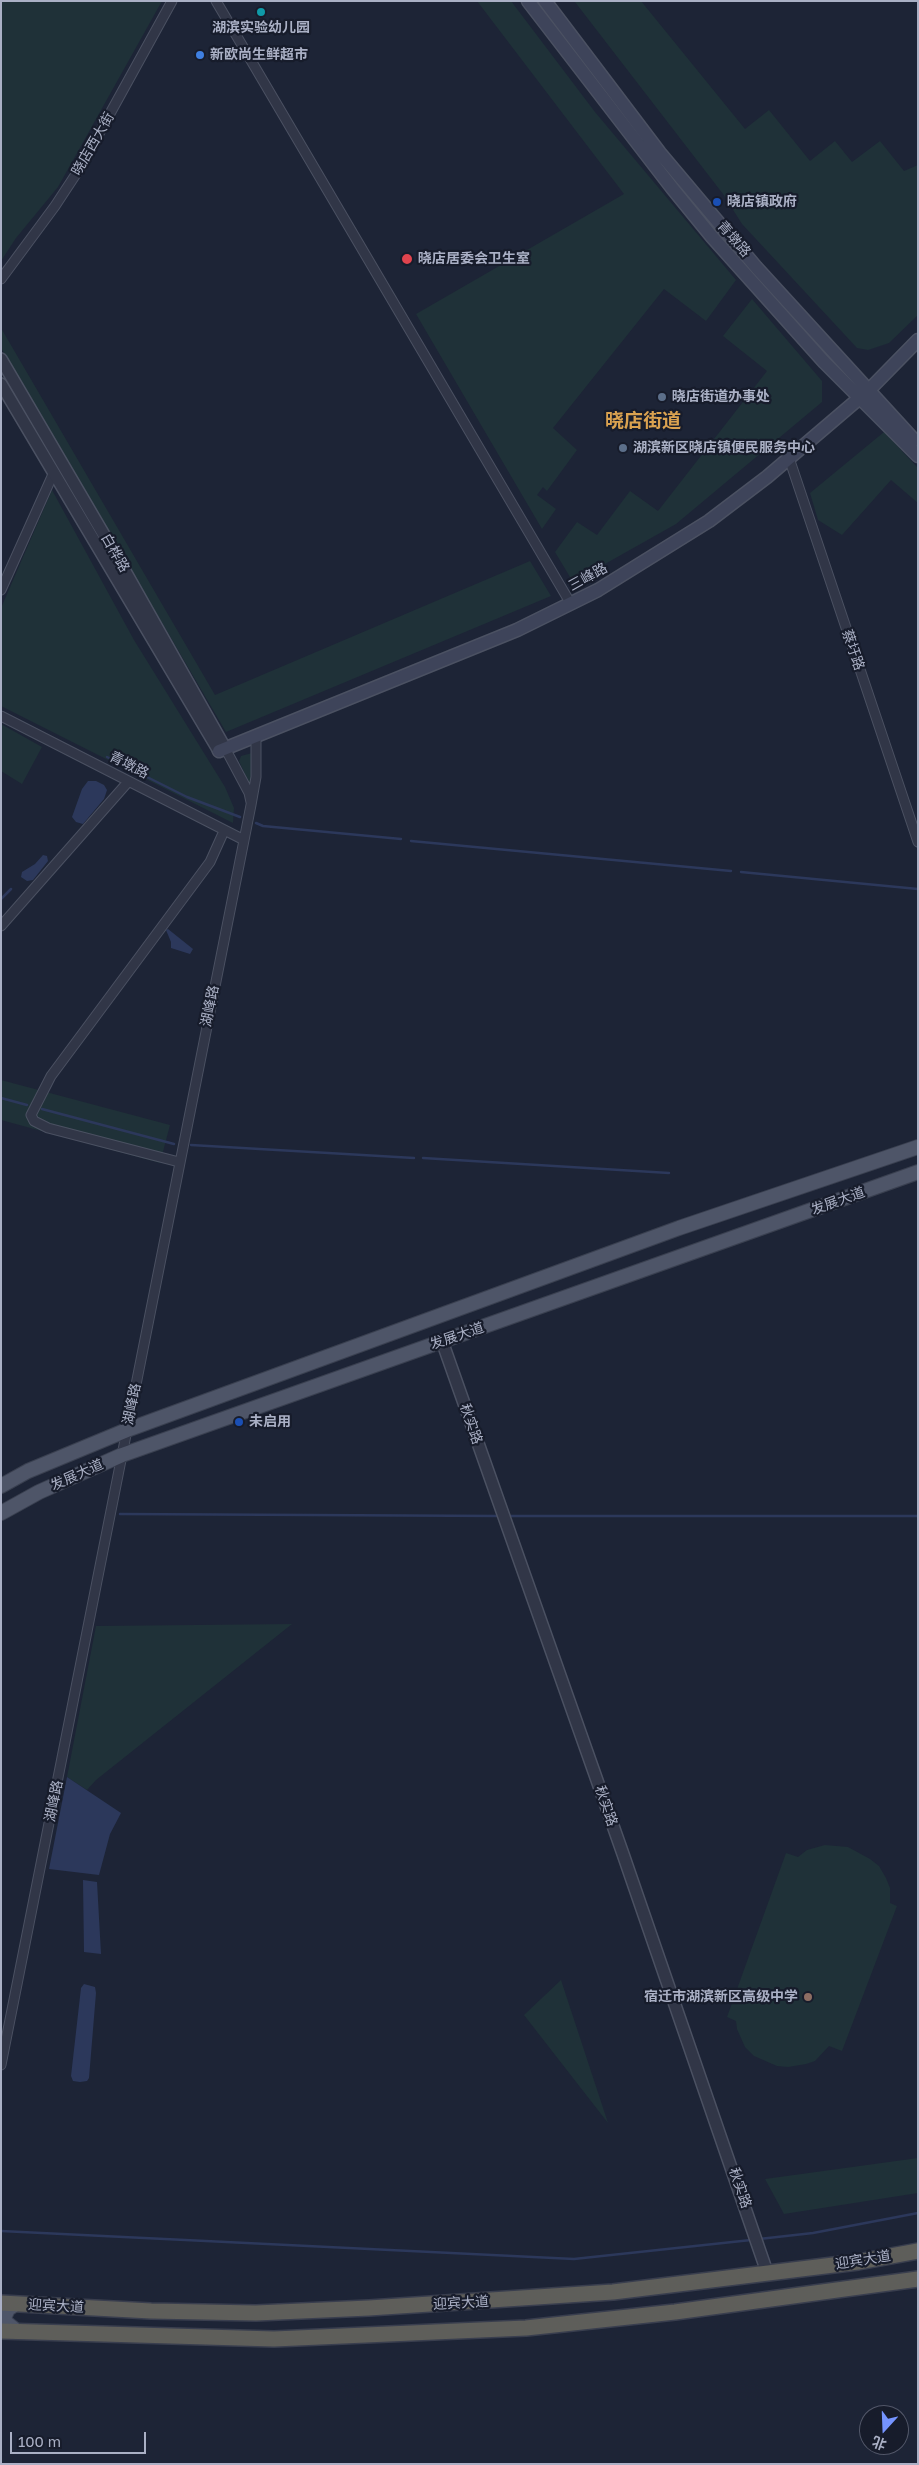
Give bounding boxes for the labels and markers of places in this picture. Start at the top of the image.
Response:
marker: 湖滨实验幼儿园 [255,6,267,18]
place label: 湖滨实验幼儿园 [212,20,310,36]
place label: 新欧尚生鲜超市 [210,47,308,63]
marker: 新欧尚生鲜超市 [194,49,206,61]
place label: 晓店镇政府 [727,194,797,210]
marker: 晓店镇政府 [711,196,723,208]
place label: 晓店居委会卫生室 [418,251,530,267]
marker: 晓店居委会卫生室 [400,252,414,266]
place label: 晓店街道办事处 [672,389,770,405]
marker: 晓店街道办事处 [656,391,668,403]
place label: 湖滨新区晓店镇便民服务中心 [633,440,815,456]
marker: 湖滨新区晓店镇便民服务中心 [617,442,629,454]
place label: 未启用 [249,1414,291,1430]
marker: 未启用 [233,1416,245,1428]
place label: 宿迁市湖滨新区高级中学 [644,1989,798,2005]
marker: 宿迁市湖滨新区高级中学 [802,1991,814,2003]

